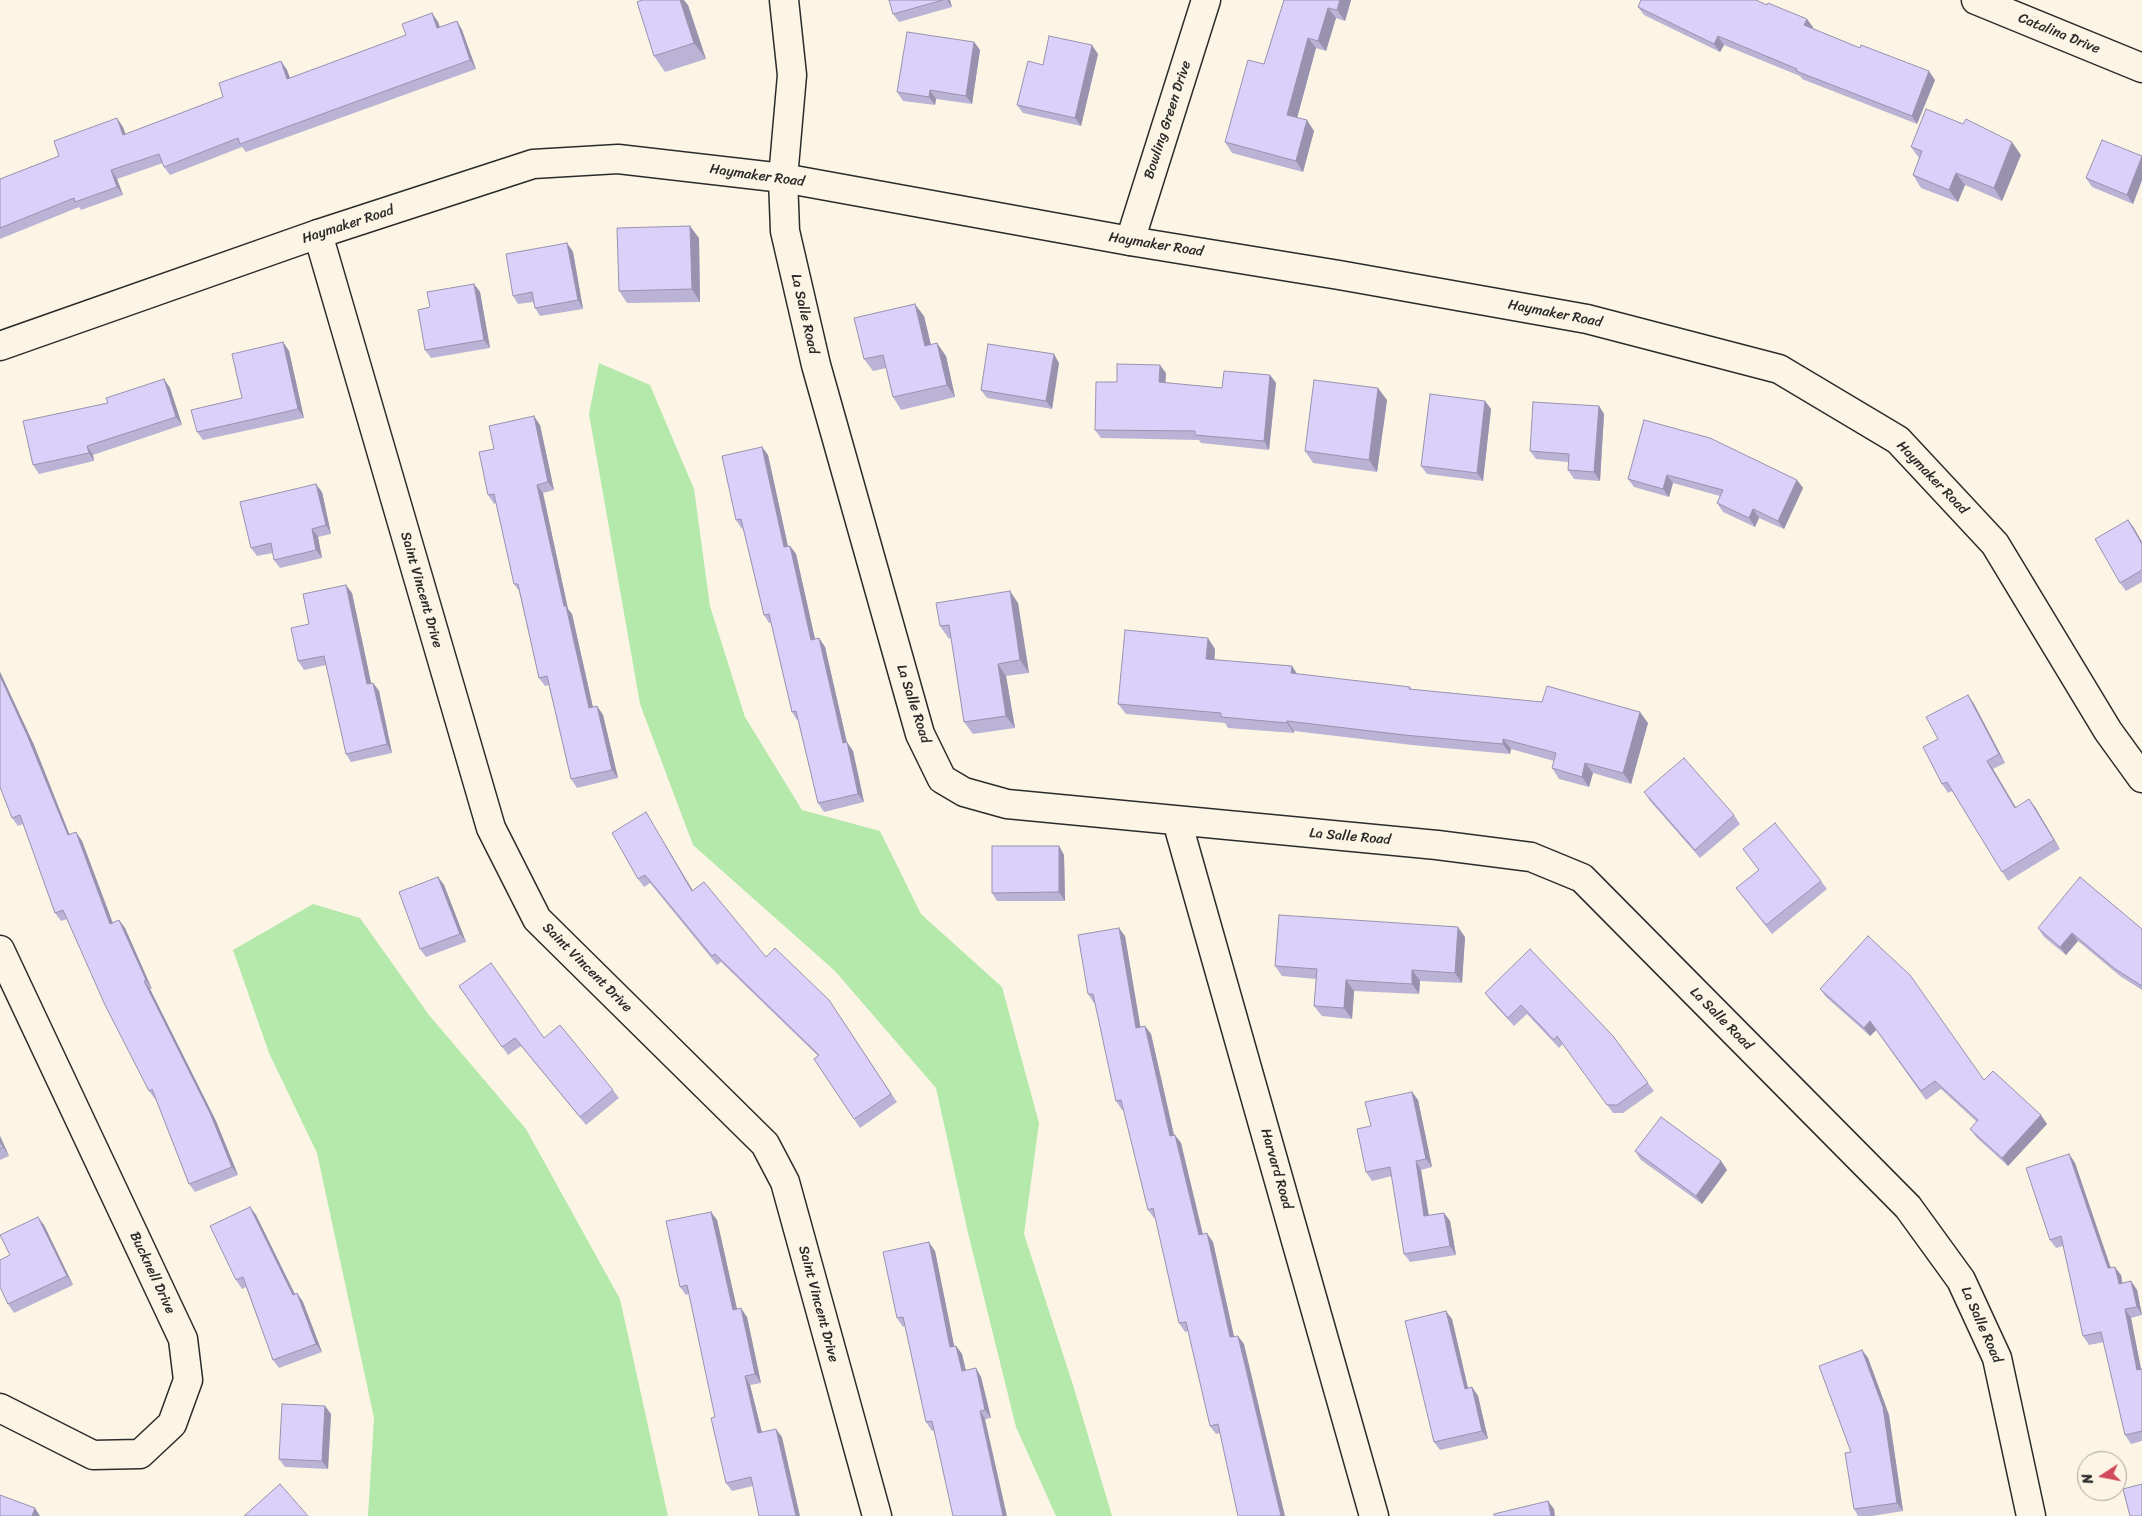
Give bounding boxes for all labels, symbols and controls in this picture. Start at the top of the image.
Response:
street label: Catalina Drive [2016,10,2102,58]
street label: Bowling Green Drive [1141,59,1195,181]
street label: Haymaker Road [709,161,805,191]
street label: Haymaker Road [300,202,396,248]
street label: Haymaker Road [1107,229,1205,261]
street label: La Salle Road [787,272,821,356]
street label: Haymaker Road [1506,297,1604,331]
street label: Haymaker Road [1893,438,1971,518]
street label: Saint Vincent Drive [396,530,446,650]
street label: La Salle Road [892,663,934,745]
street label: La Salle Road [1309,825,1391,849]
street label: Saint Vincent Drive [539,920,635,1016]
street label: La Salle Road [1686,984,1756,1054]
street label: Harvard Road [1256,1127,1296,1211]
street label: Bucknell Drive [126,1229,178,1317]
street label: Saint Vincent Drive [794,1244,842,1364]
street label: La Salle Road [1957,1284,2005,1366]
north arrow [2077,1451,2127,1501]
text: N [2075,1472,2101,1486]

